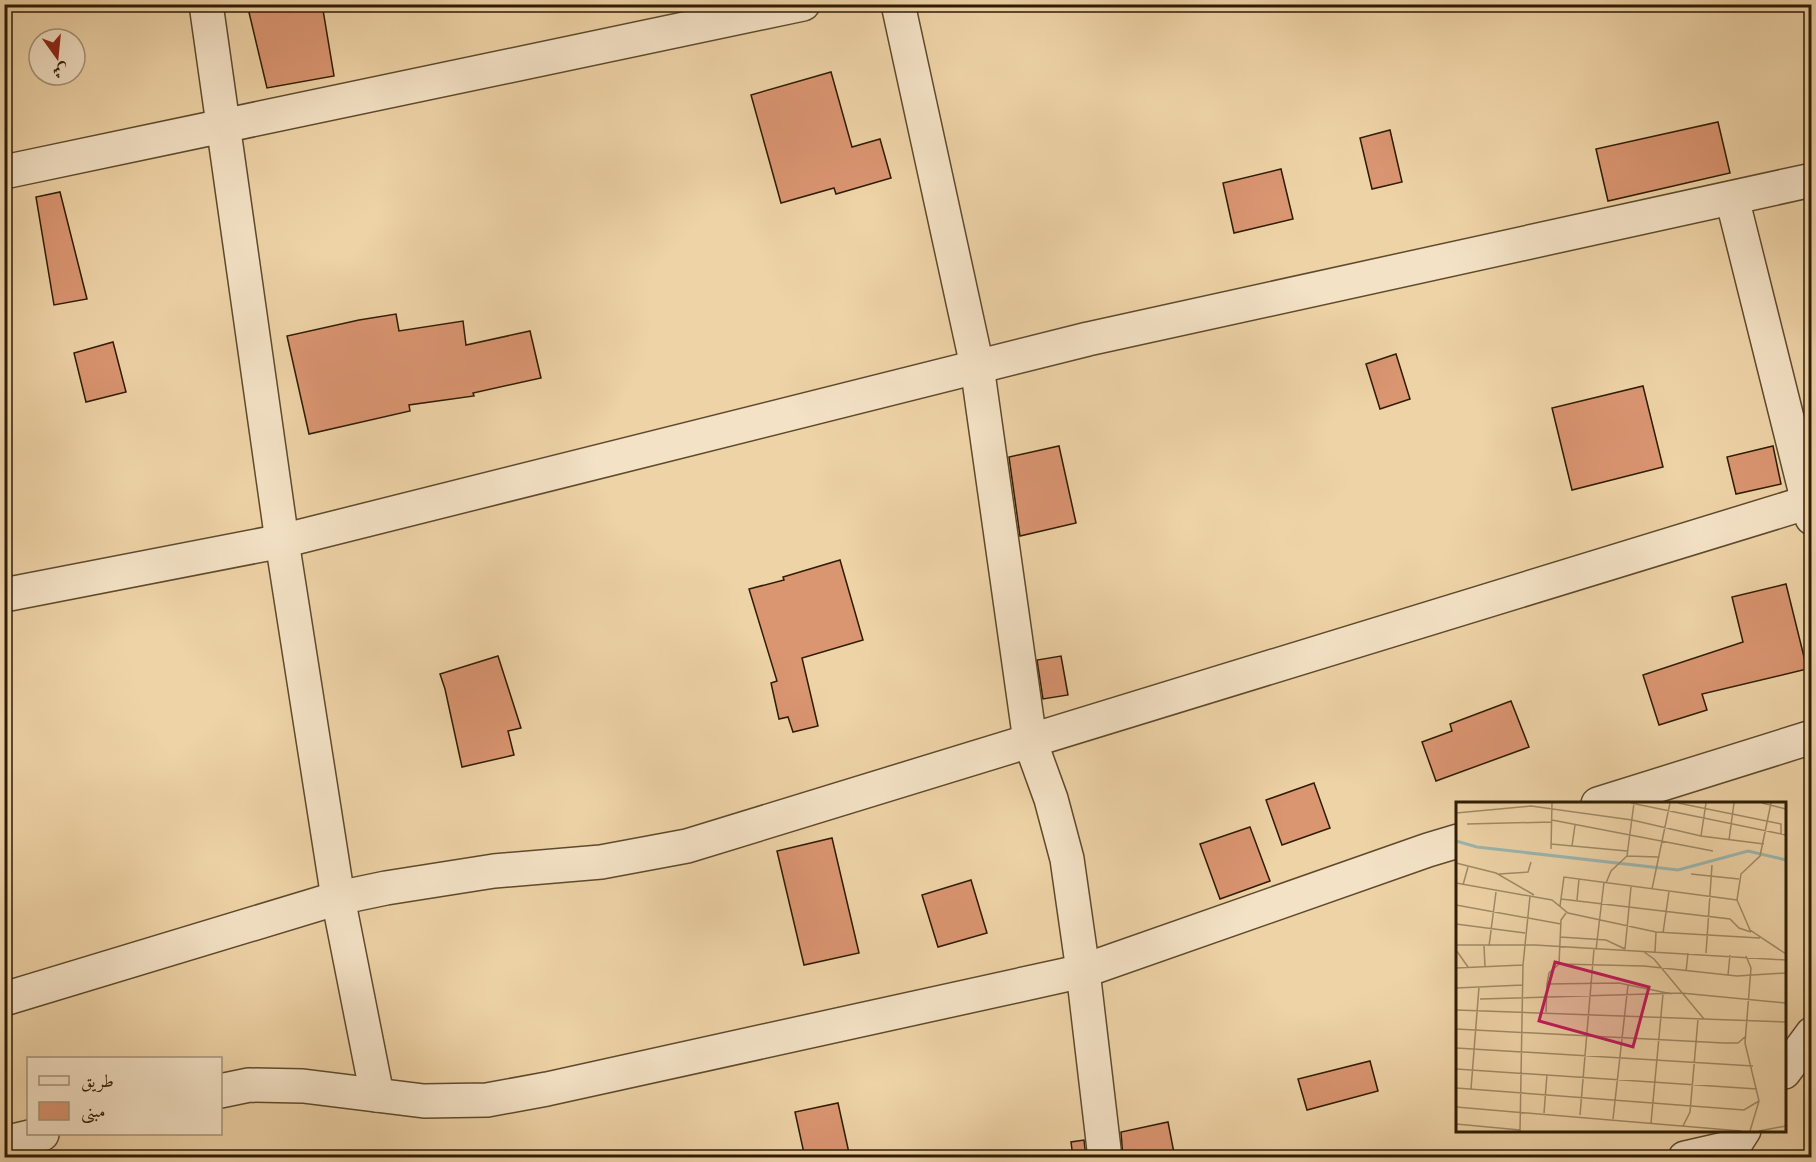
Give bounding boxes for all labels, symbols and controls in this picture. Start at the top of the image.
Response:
north arrow [27,27,87,87]
text: ش [50,58,71,81]
inset map [1456,802,1786,1132]
legend [27,1057,222,1135]
text: طريق [81,1071,114,1094]
text: مبنى [81,1101,106,1124]

